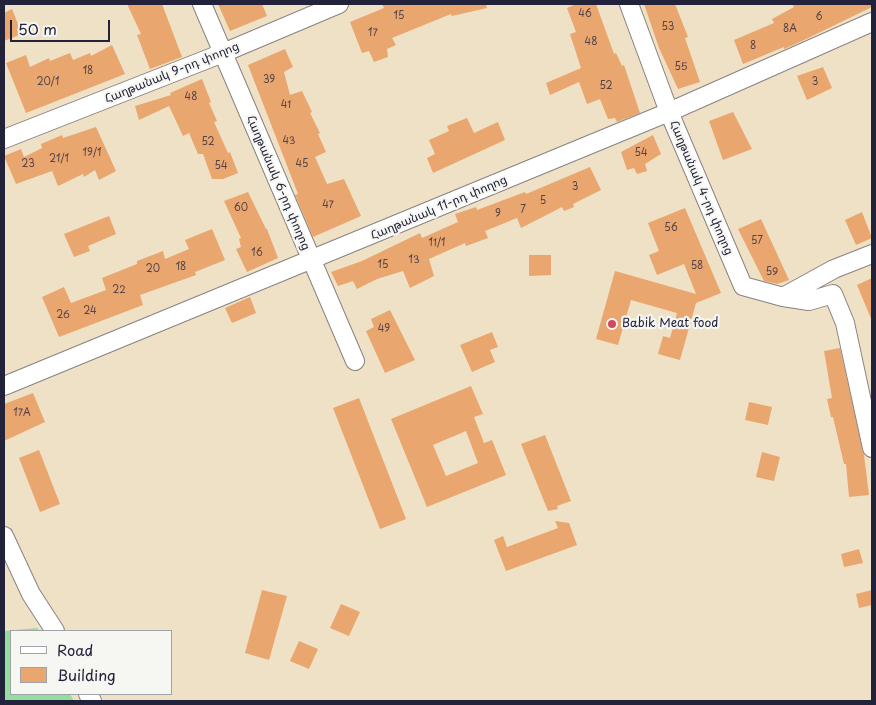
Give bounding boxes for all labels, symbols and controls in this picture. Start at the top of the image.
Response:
house number: 46 [578,8,592,20]
scale bar [12,10,112,42]
house number: 15 [394,10,404,22]
house number: 6 [815,11,823,23]
text: 50 m [18,17,57,40]
house number: 53 [662,21,674,33]
house number: 8А [783,23,797,35]
house number: 17 [368,27,378,39]
house number: 48 [585,36,597,48]
street label: Հաղթանակ 9-րդ փողոց [103,39,241,107]
house number: 8 [750,40,756,52]
house number: 55 [675,61,687,73]
house number: 18 [83,65,93,77]
house number: 39 [263,74,275,86]
house number: 20/1 [37,76,59,88]
house number: 3 [812,76,818,88]
house number: 52 [599,80,613,92]
house number: 48 [185,91,197,103]
house number: 41 [281,99,291,111]
street label: Հաղթանակ 6-րդ փողոց [243,113,313,253]
street label: Հաղթանակ 4-րդ փողոց [666,119,736,257]
house number: 43 [283,135,295,147]
house number: 52 [201,136,215,148]
house number: 19/1 [83,147,101,159]
house number: 54 [634,147,648,159]
house number: 21/1 [49,153,69,165]
house number: 23 [21,158,35,170]
house number: 45 [296,158,308,170]
house number: 54 [214,160,228,172]
street label: Հաղթանակ 11-րդ փողոց [369,173,509,243]
house number: 3 [572,181,578,193]
house number: 5 [540,195,546,207]
house number: 47 [322,199,334,211]
house number: 60 [234,202,248,214]
house number: 7 [520,204,526,216]
house number: 9 [495,208,501,220]
house number: 56 [664,222,678,234]
house number: 57 [751,235,763,247]
house number: 11/1 [429,237,445,249]
house number: 16 [251,247,263,259]
house number: 13 [408,254,420,266]
house number: 15 [378,259,388,271]
house number: 58 [691,260,703,272]
house number: 18 [176,261,186,273]
house number: 20 [146,263,160,275]
house number: 59 [766,266,778,278]
house number: 22 [112,284,126,296]
house number: 24 [83,305,97,317]
house number: 26 [56,309,70,321]
place label: Babik Meat food [622,317,718,331]
marker: Babik Meat food [606,318,618,330]
house number: 49 [378,323,390,335]
house number: 17А [13,407,31,419]
legend [10,630,172,695]
text: Road [57,638,93,661]
text: Building [57,663,116,686]

